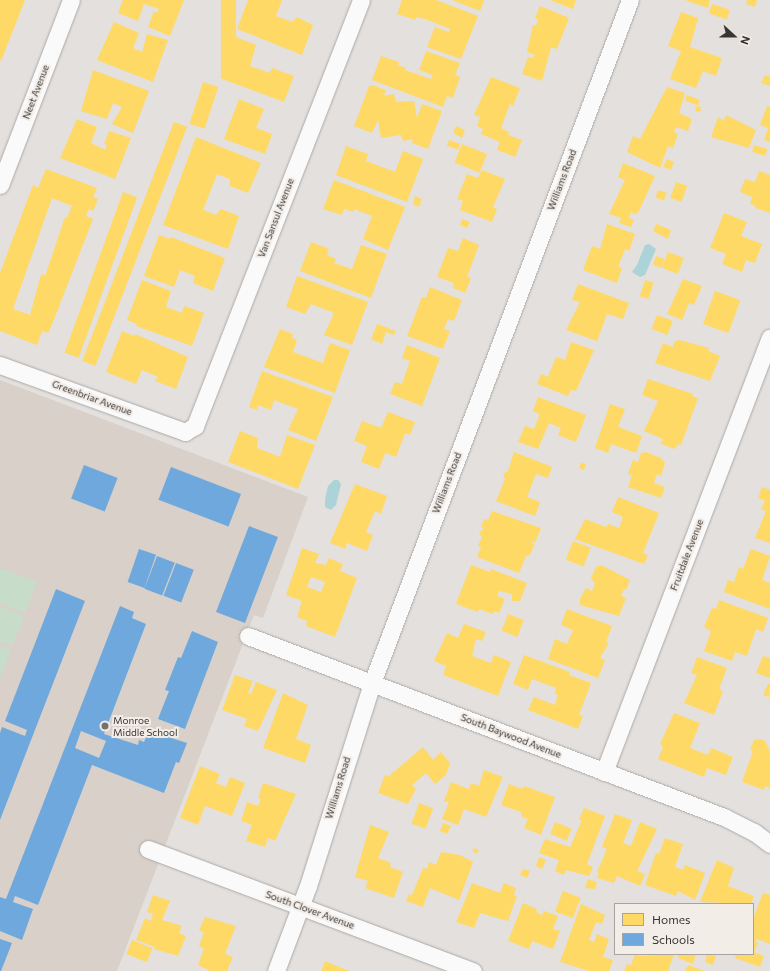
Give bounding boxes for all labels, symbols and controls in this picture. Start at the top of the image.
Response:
north arrow [714,16,754,56]
text: N [738,34,753,47]
street label: Neet Avenue [20,63,52,121]
street label: Williams Road [545,148,579,212]
street label: Van Sansul Avenue [255,177,297,259]
street label: Greenbriar Avenue [50,378,134,418]
street label: Williams Road [430,451,464,515]
street label: Fruitdale Avenue [668,517,706,593]
street label: South Baywood Avenue [459,711,563,761]
place label: Monroe Middle School [113,714,177,738]
marker: Monroe Middle School [100,721,110,731]
street label: Williams Road [323,756,353,820]
street label: South Clover Avenue [264,888,356,932]
legend [614,903,754,955]
text: Homes [652,912,690,926]
text: Schools [652,932,695,946]

